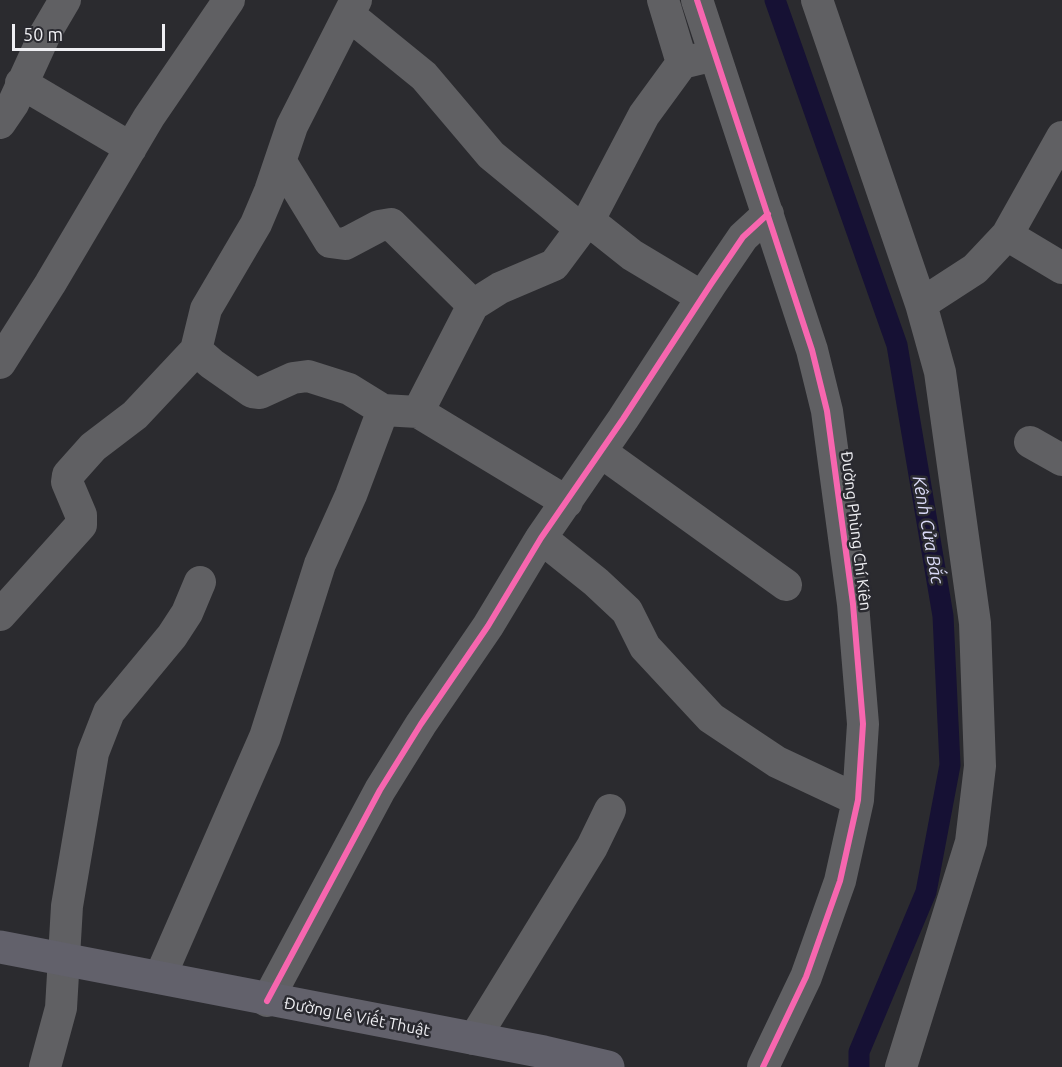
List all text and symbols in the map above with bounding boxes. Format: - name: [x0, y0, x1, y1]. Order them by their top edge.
- scale bar: [15, 12, 168, 50]
- text: 50 m: [23, 24, 63, 44]
- street label: Đường Phùng Chí Kiên: [837, 450, 875, 612]
- water label: Kênh Cửa Bắc: [908, 474, 948, 586]
- street label: Đường Lê Viết Thuật: [283, 993, 431, 1041]

